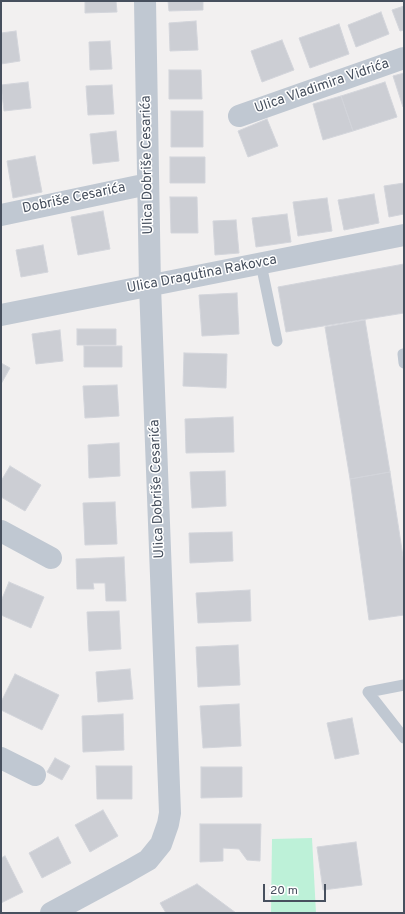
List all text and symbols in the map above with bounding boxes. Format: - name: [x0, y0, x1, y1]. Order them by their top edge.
- street label: Ulica Vladimira Vidrića: [253, 56, 391, 118]
- street label: Ulica Dobriše Cesarića: [138, 95, 158, 235]
- street label: Dobriše Cesarića: [21, 180, 127, 218]
- street label: Ulica Dragutina Rakovca: [126, 252, 278, 298]
- street label: Ulica Dobriše Cesarića: [147, 419, 169, 559]
- scale bar: [265, 876, 328, 902]
- text: 20 m: [270, 883, 298, 899]

